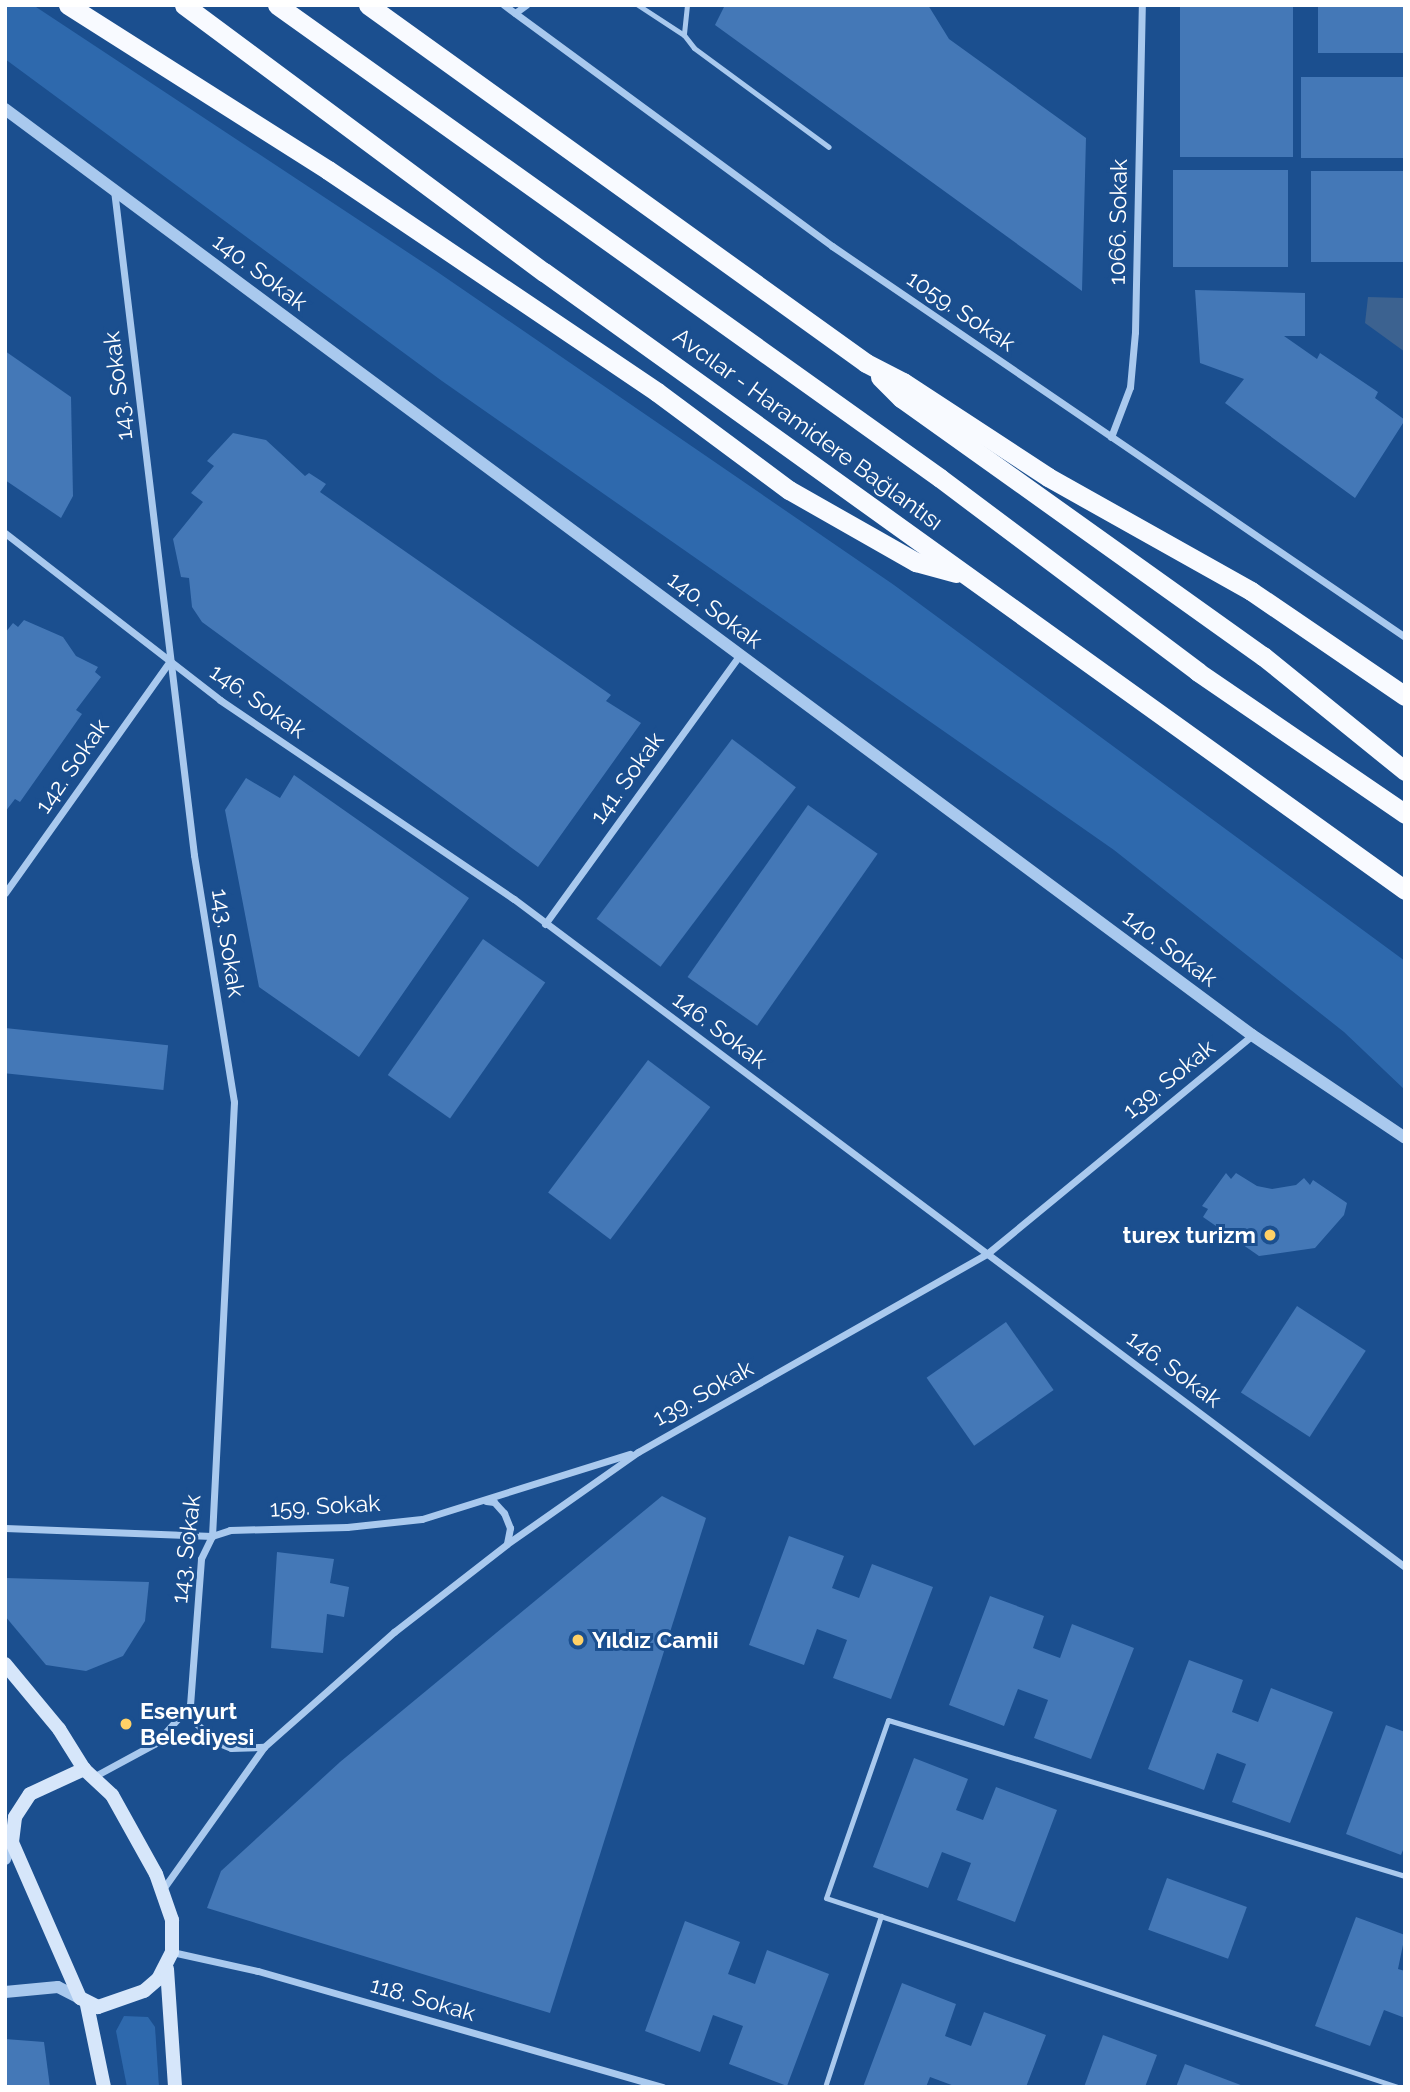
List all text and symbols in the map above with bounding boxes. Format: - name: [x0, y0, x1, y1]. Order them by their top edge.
- street label: 1066. Sokak: [1103, 159, 1133, 285]
- street label: 140. Sokak: [207, 228, 313, 316]
- street label: 1059. Sokak: [902, 265, 1020, 357]
- street label: Avcılar - Haramidere Bağlantısı: [668, 322, 948, 536]
- street label: 143. Sokak: [98, 330, 138, 442]
- street label: 140. Sokak: [662, 566, 768, 654]
- street label: 146. Sokak: [205, 658, 311, 744]
- street label: 142. Sokak: [29, 713, 115, 819]
- street label: 141. Sokak: [584, 727, 670, 829]
- street label: 143. Sokak: [206, 887, 250, 999]
- street label: 140. Sokak: [1117, 904, 1223, 992]
- street label: 146. Sokak: [667, 986, 773, 1074]
- street label: 139. Sokak: [1117, 1034, 1221, 1124]
- place label: turex turizm: [1123, 1221, 1256, 1249]
- marker: turex turizm: [1262, 1227, 1278, 1243]
- street label: 146. Sokak: [1121, 1325, 1227, 1413]
- street label: 139. Sokak: [648, 1354, 758, 1432]
- street label: 159. Sokak: [269, 1489, 381, 1523]
- street label: 143. Sokak: [166, 1493, 206, 1605]
- place label: Yıldız Camii: [592, 1626, 719, 1654]
- marker: Yıldız Camii: [570, 1632, 586, 1648]
- place label: Esenyurt Belediyesi: [140, 1697, 254, 1751]
- marker: Esenyurt Belediyesi: [118, 1716, 134, 1732]
- street label: 118. Sokak: [367, 1971, 479, 2027]

